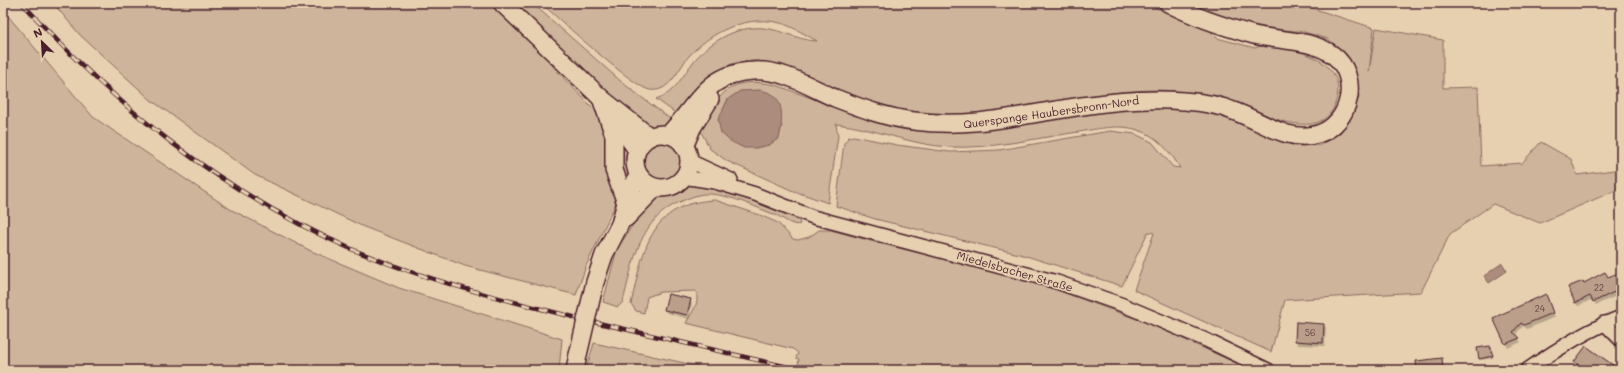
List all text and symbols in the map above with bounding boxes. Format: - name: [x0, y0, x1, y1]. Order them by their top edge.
- north arrow: [22, 22, 62, 62]
- text: N: [31, 24, 45, 41]
- street label: Querspange Haubersbronn-Nord: [962, 92, 1140, 132]
- street label: Miedelsbacher Straße: [955, 247, 1075, 295]
- house number: 22: [1594, 282, 1604, 293]
- house number: 24: [1535, 303, 1546, 314]
- house number: 56: [1305, 327, 1315, 338]

